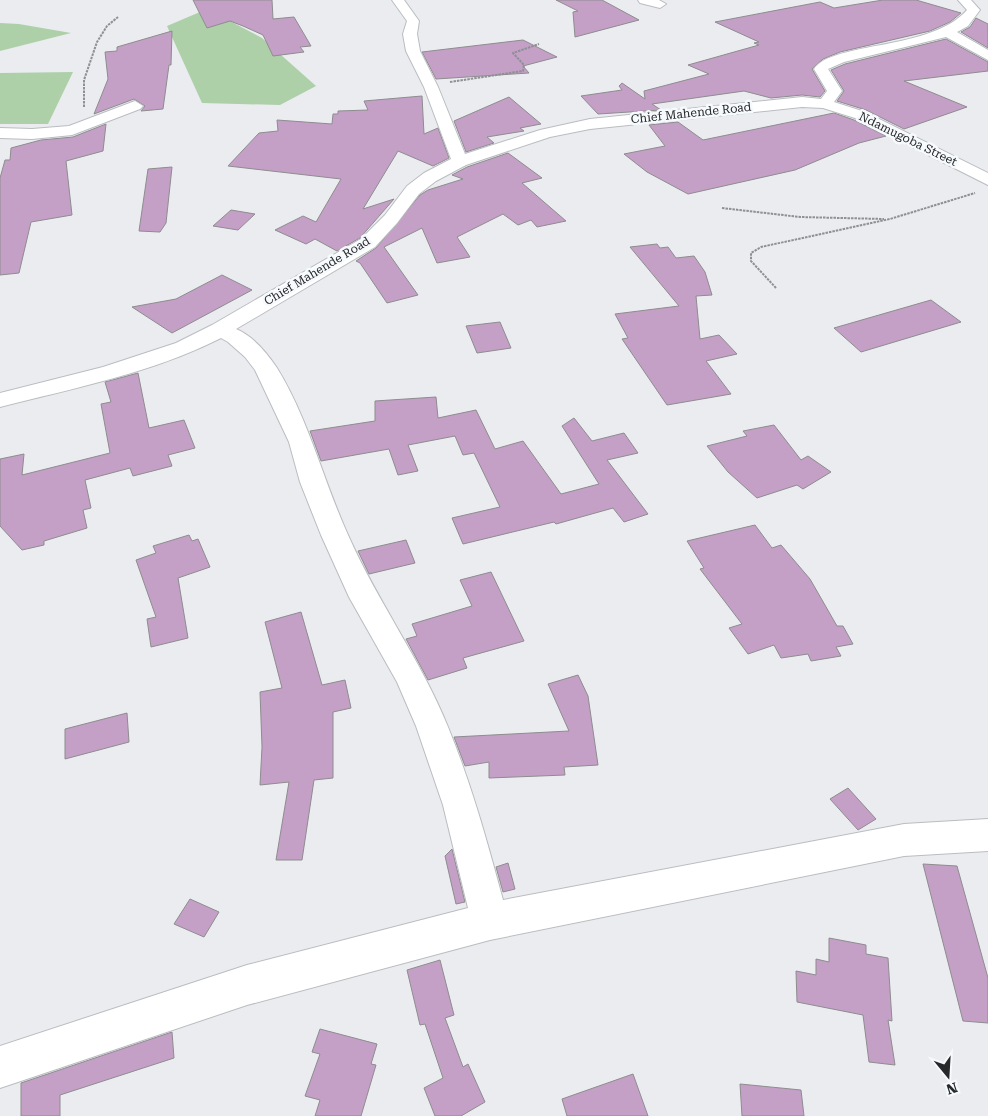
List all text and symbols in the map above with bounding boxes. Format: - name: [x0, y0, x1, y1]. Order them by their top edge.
- street label: Chief Mahende Road: [630, 100, 752, 126]
- street label: Ndamugoba Street: [857, 109, 960, 169]
- street label: Chief Mahende Road: [261, 234, 373, 308]
- north arrow: [923, 1051, 973, 1101]
- text: N: [944, 1079, 960, 1098]

